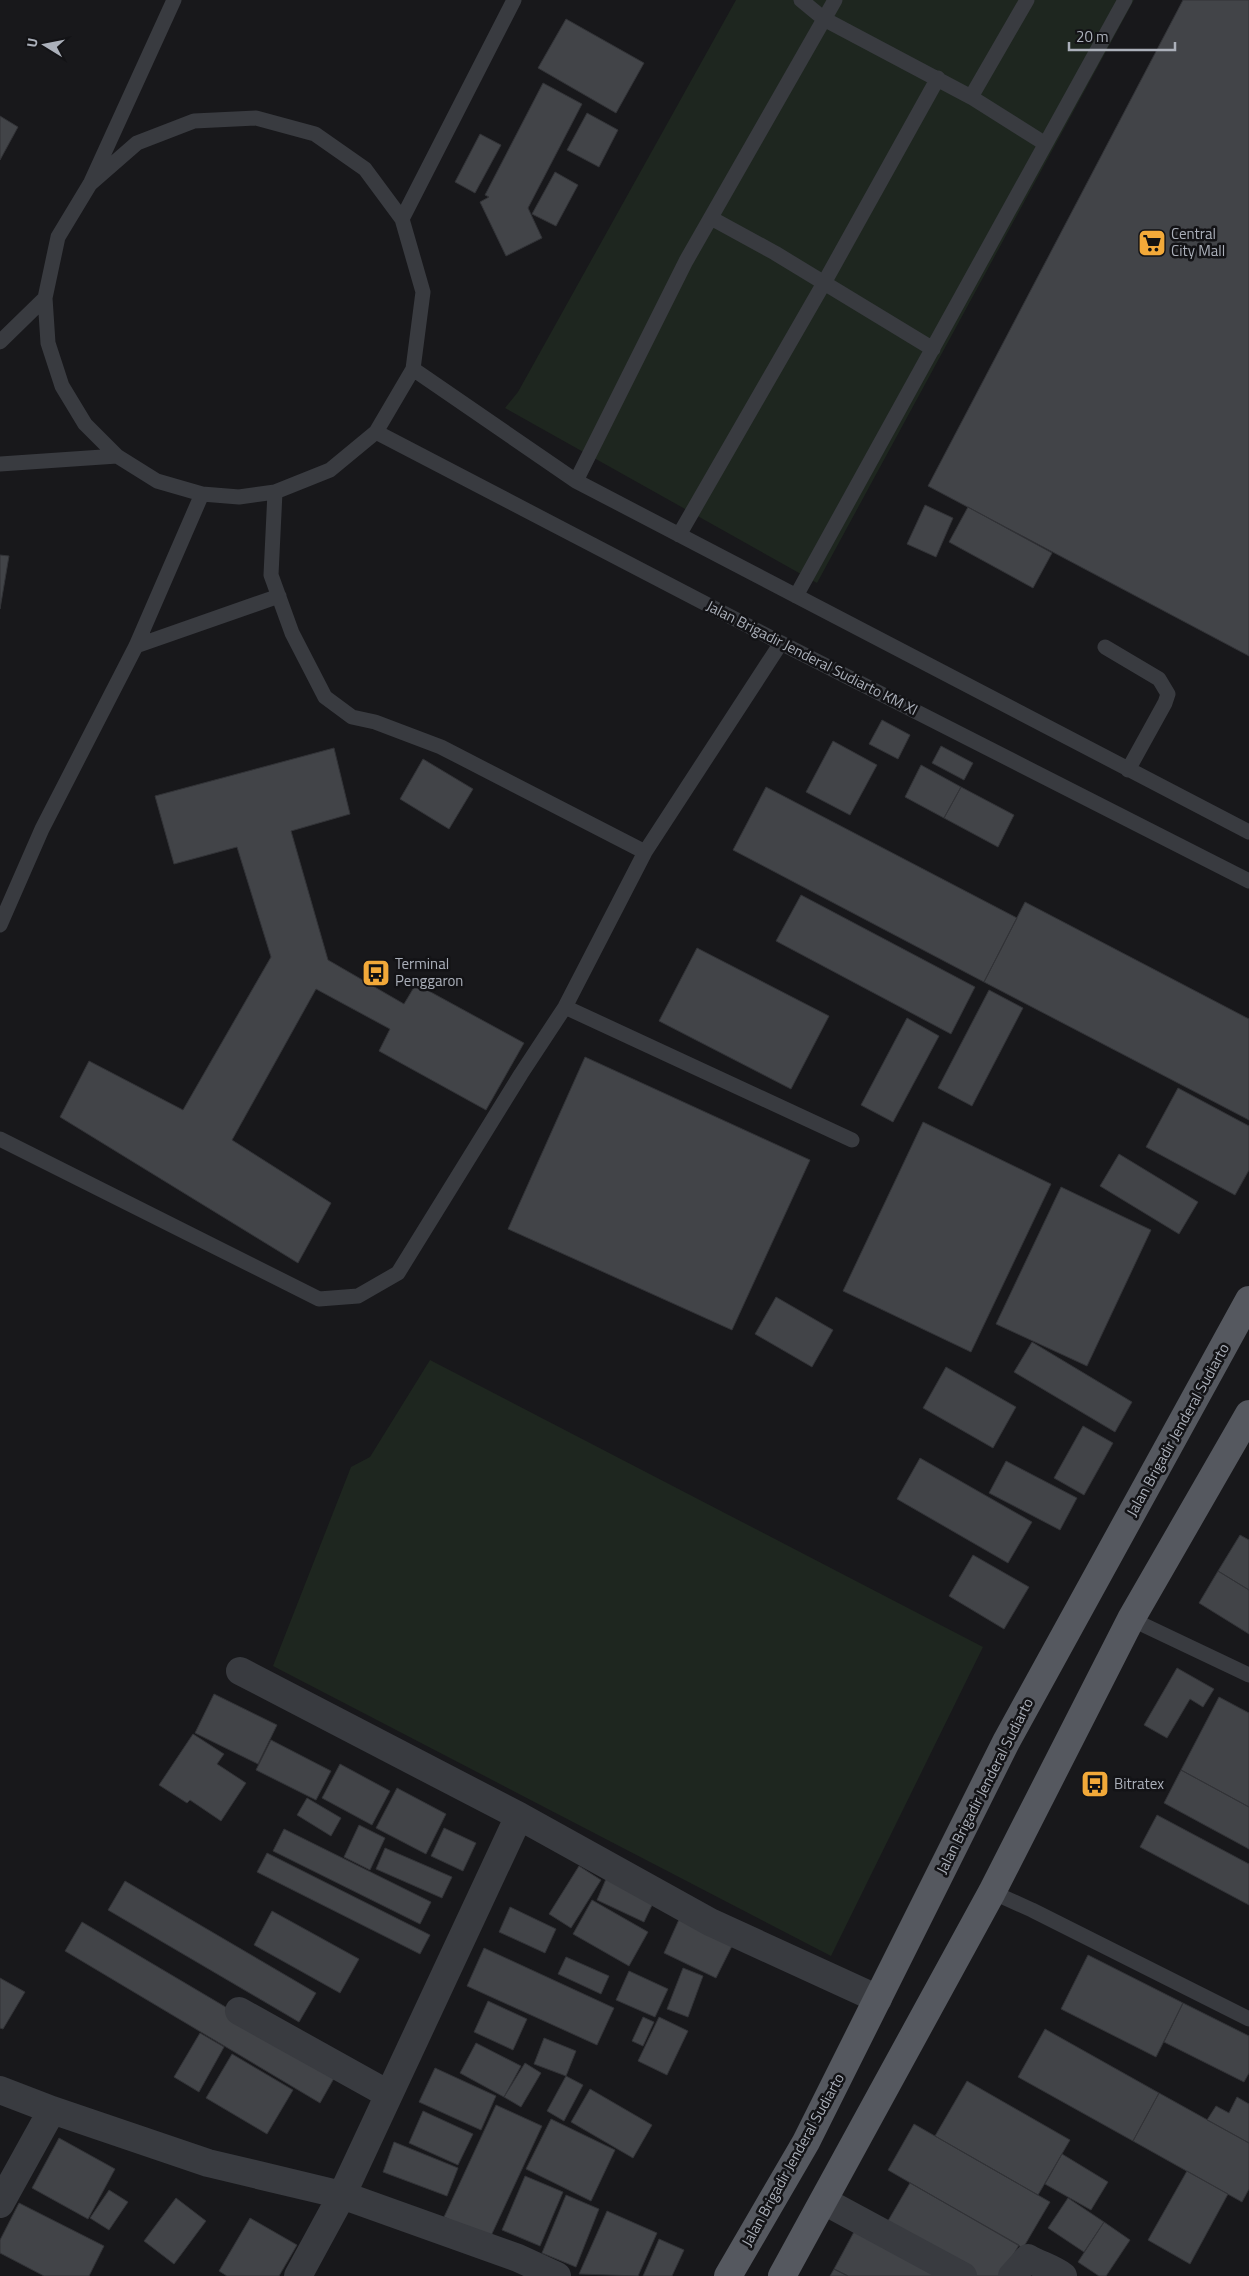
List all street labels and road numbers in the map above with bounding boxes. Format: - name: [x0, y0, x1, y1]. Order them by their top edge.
- street label: Jalan Brigadir Jenderal Sudiarto KM XI: [702, 594, 922, 721]
- street label: Jalan Brigadir Jenderal Sudiarto: [1120, 1339, 1235, 1521]
- street label: Jalan Brigadir Jenderal Sudiarto: [930, 1694, 1039, 1878]
- street label: Jalan Brigadir Jenderal Sudiarto: [735, 2069, 850, 2251]

